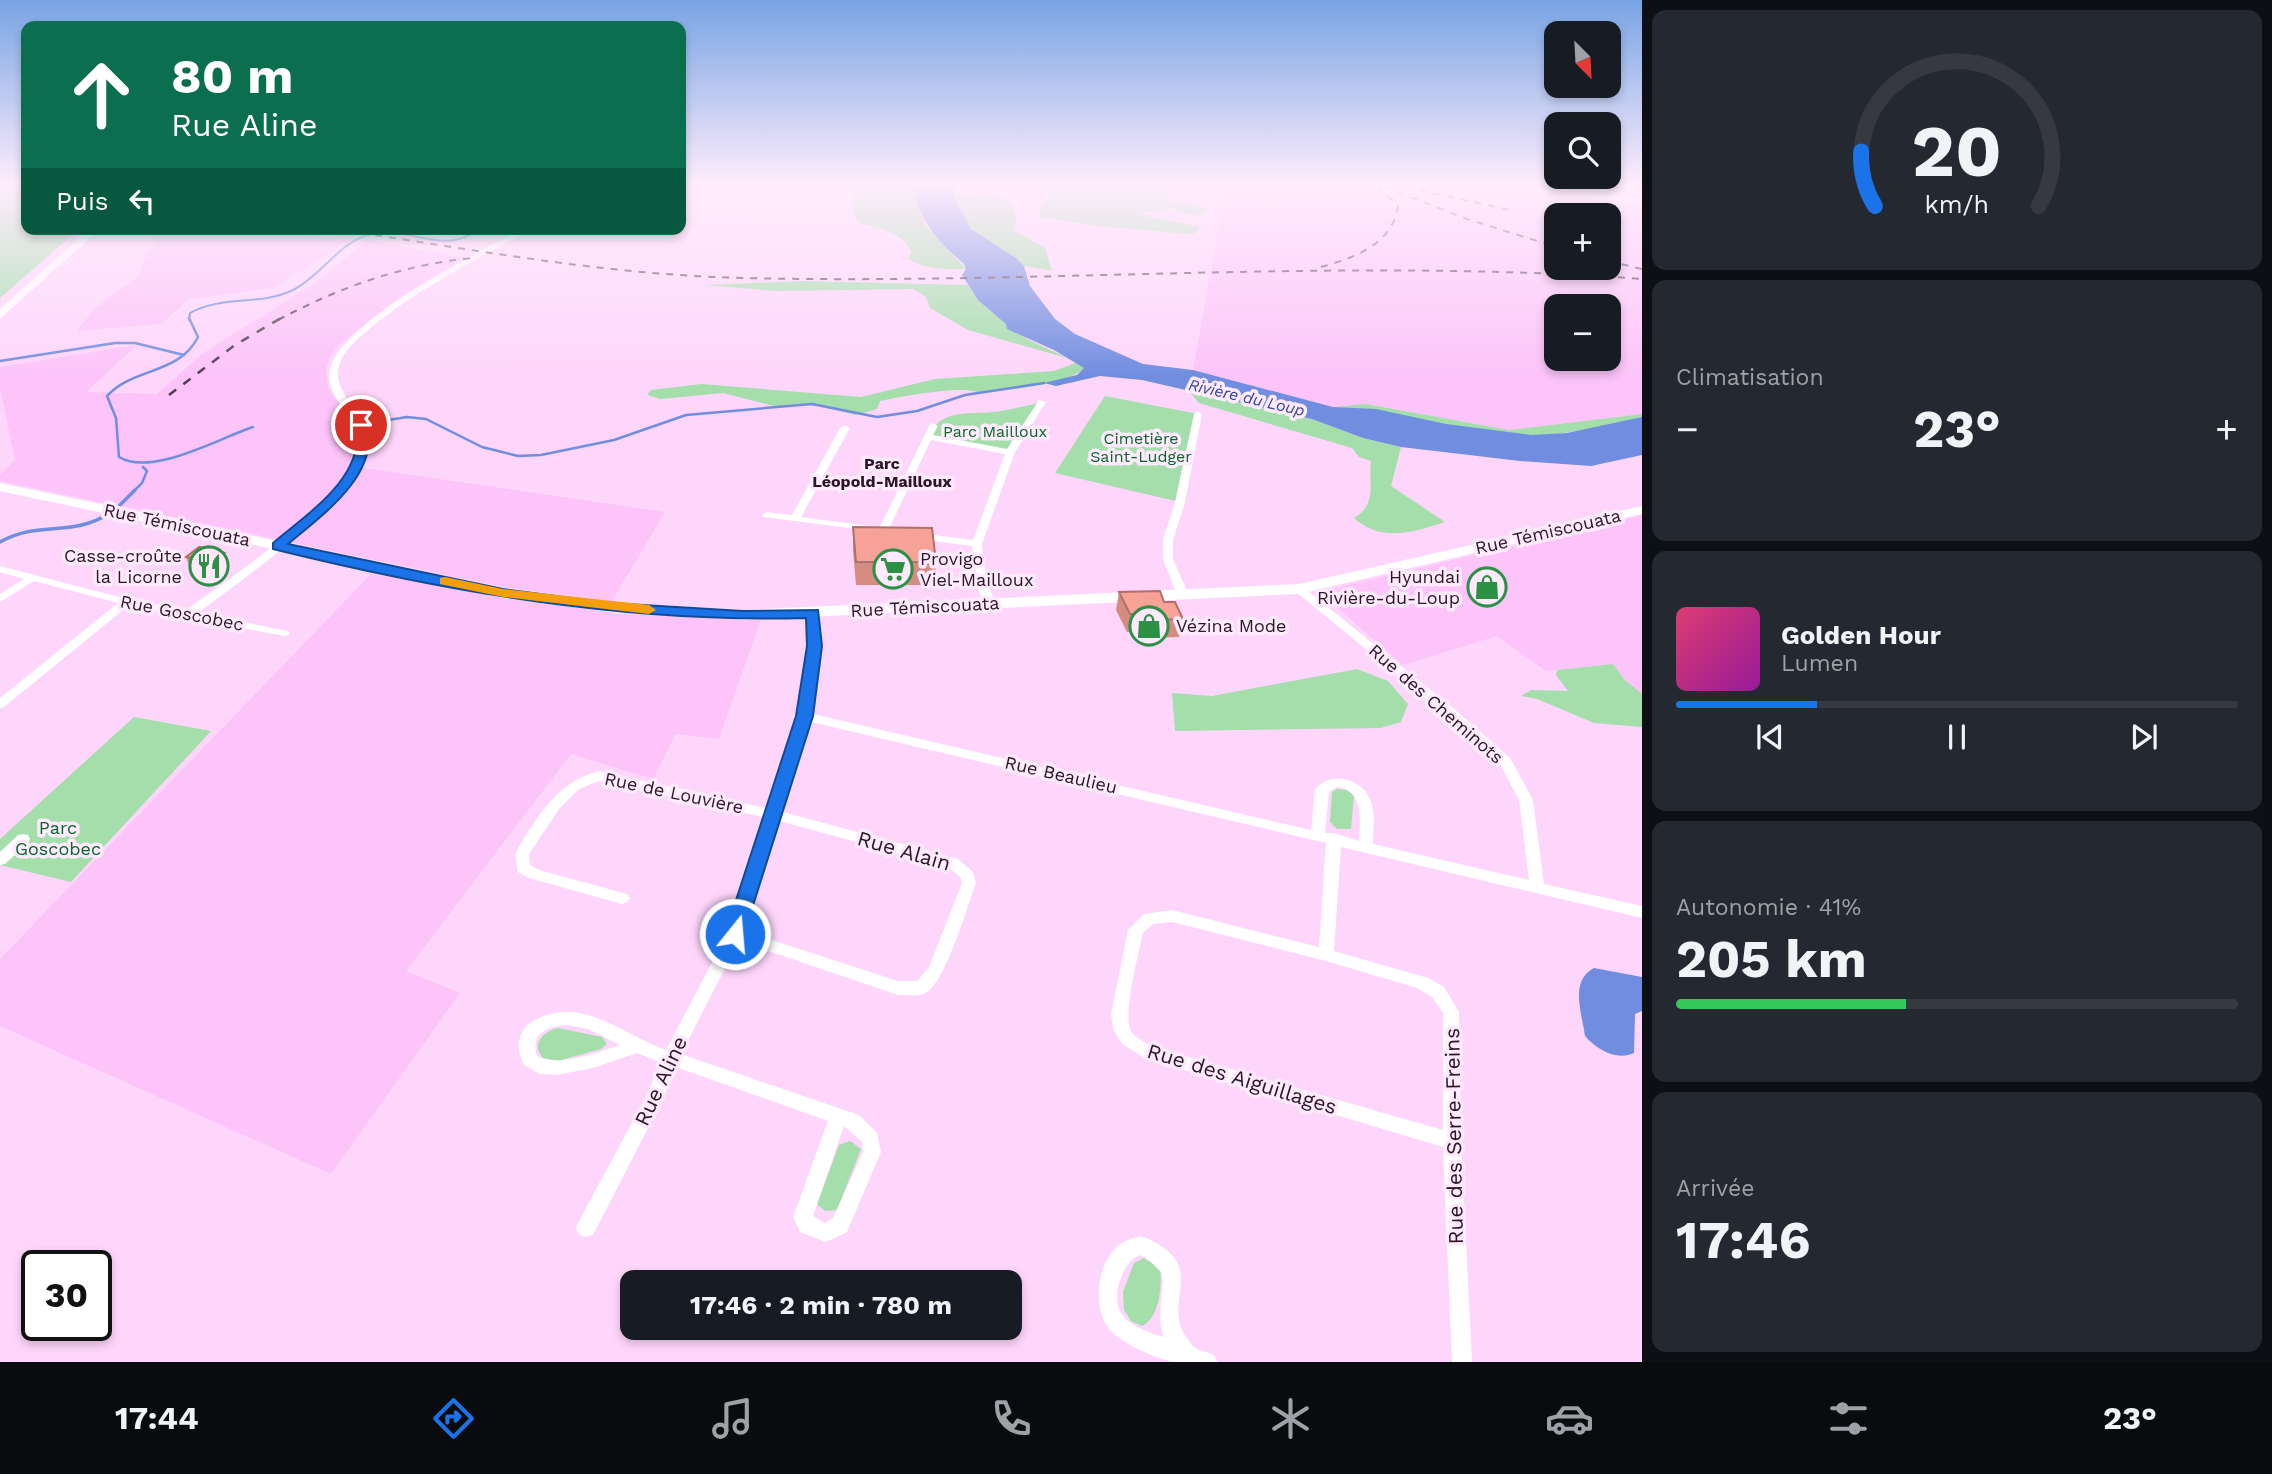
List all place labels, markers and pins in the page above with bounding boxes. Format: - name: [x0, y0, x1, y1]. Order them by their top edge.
- pin: [331, 395, 391, 455]
- place label: Casse-croûte la Licorne: [64, 545, 182, 587]
- restaurant icon: Casse-croûte la Licorne: [188, 545, 230, 587]
- supermarket icon: Provigo Viel-Mailloux: [872, 548, 914, 590]
- place label: Provigo Viel-Mailloux: [920, 548, 1034, 590]
- place label: Hyundai Rivière-du-Loup: [1317, 566, 1460, 608]
- shop icon: Hyundai Rivière-du-Loup: [1466, 566, 1508, 608]
- shop icon: Vézina Mode: [1128, 605, 1170, 647]
- place label: Vézina Mode: [1176, 615, 1286, 636]

